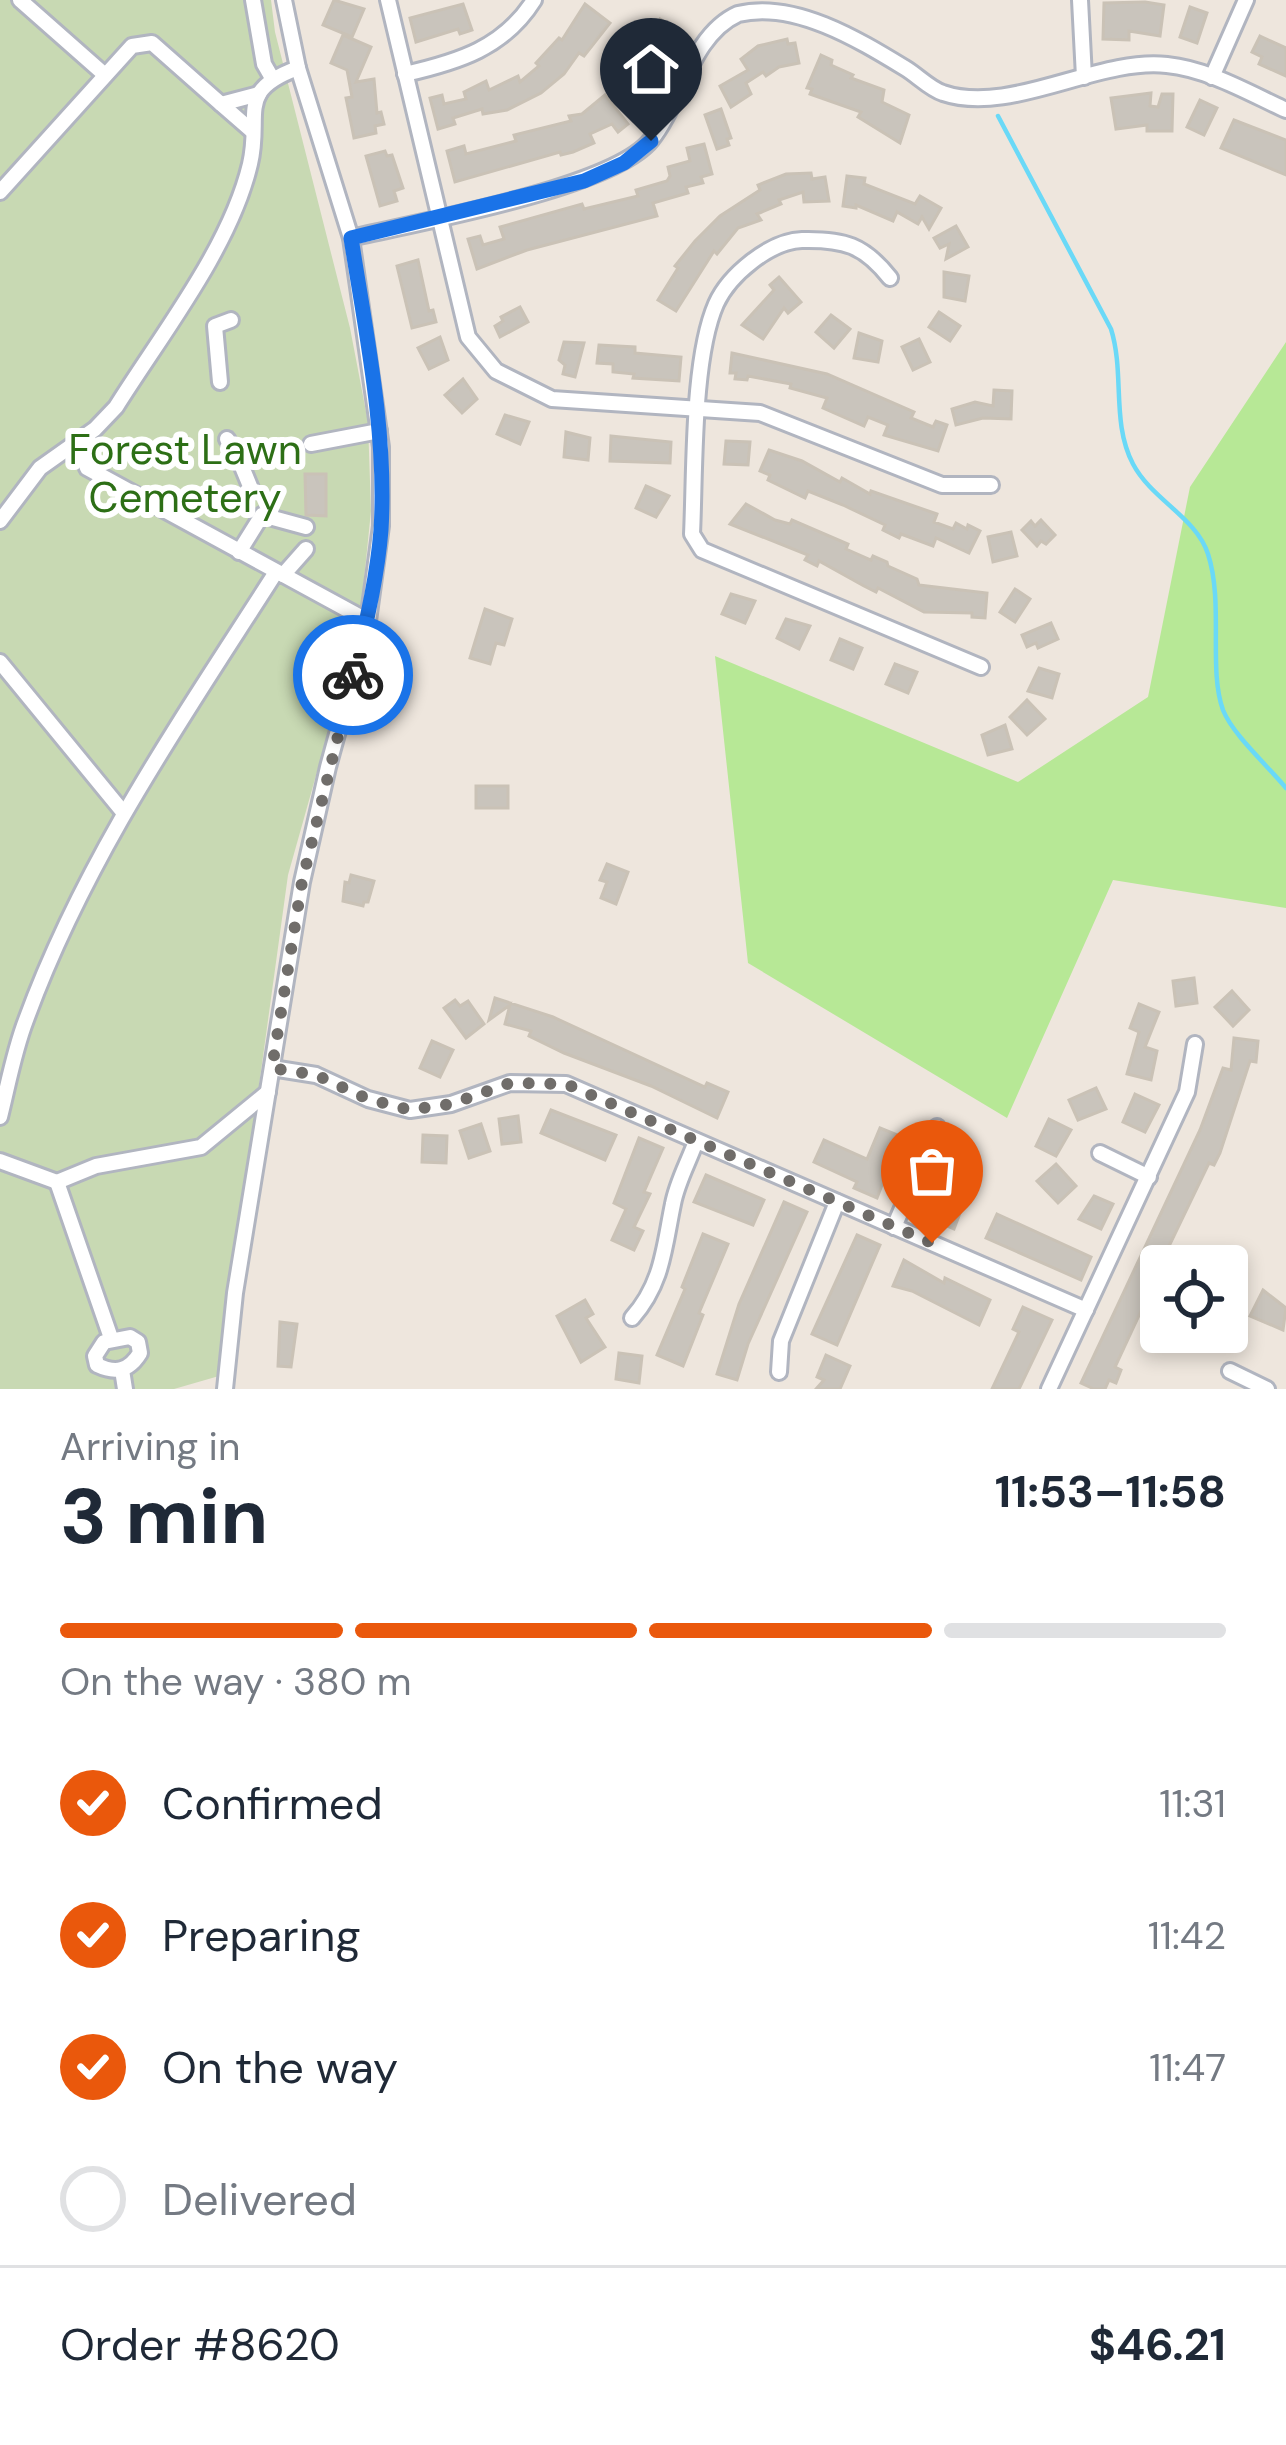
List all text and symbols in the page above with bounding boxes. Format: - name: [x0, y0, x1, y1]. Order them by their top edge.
- pin: [600, 18, 702, 141]
- icon: home: [618, 36, 684, 102]
- park label: Forest Lawn Cemetery: [68, 422, 302, 525]
- courier: [293, 615, 413, 735]
- icon: bike: [320, 642, 386, 708]
- pin: [881, 1120, 983, 1243]
- icon: bag: [899, 1138, 965, 1204]
- map controls: [1140, 1245, 1248, 1353]
- button: locate: [1140, 1245, 1248, 1353]
- text: Arriving in: [60, 1421, 240, 1472]
- text: 11:53–11:58: [995, 1462, 1226, 1521]
- text: 3 min: [60, 1466, 268, 1567]
- text: On the way · 380 m: [60, 1656, 412, 1707]
- icon: check: [60, 1770, 126, 1836]
- text: Confirmed: [162, 1774, 383, 1833]
- text: 11:31: [1159, 1778, 1226, 1829]
- icon: check: [60, 1902, 126, 1968]
- text: Preparing: [162, 1906, 361, 1965]
- text: 11:42: [1148, 1910, 1226, 1961]
- icon: check: [60, 2034, 126, 2100]
- text: On the way: [162, 2038, 398, 2097]
- text: 11:47: [1149, 2042, 1226, 2093]
- text: Delivered: [162, 2170, 357, 2229]
- text: Order #8620: [60, 2315, 340, 2374]
- text: $46.21: [1089, 2315, 1226, 2374]

